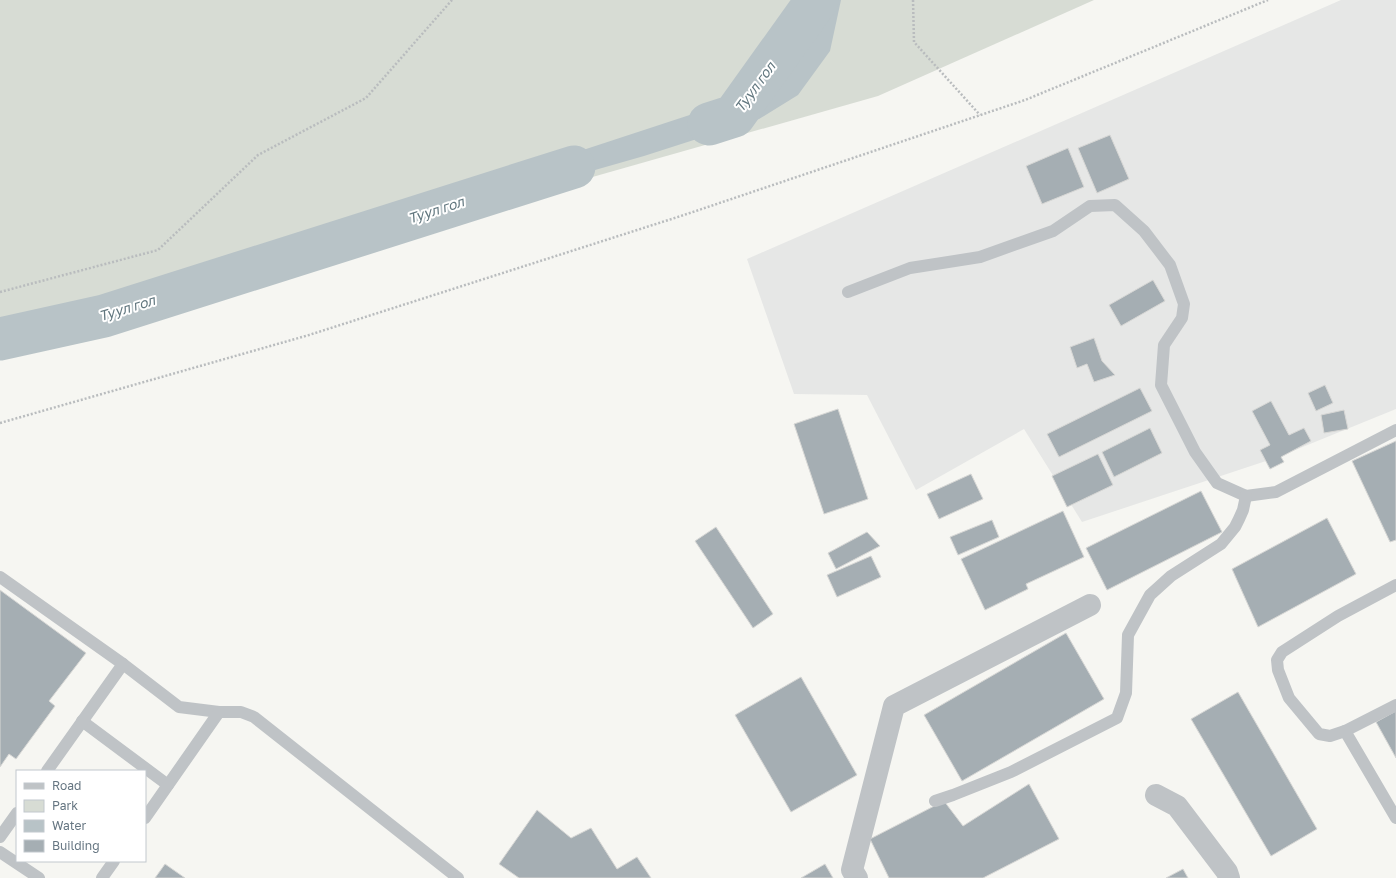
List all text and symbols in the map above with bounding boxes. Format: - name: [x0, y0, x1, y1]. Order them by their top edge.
- water label: Туул гол: [731, 58, 779, 115]
- water label: Туул гол: [406, 192, 467, 227]
- water label: Туул гол: [97, 291, 158, 324]
- legend: [16, 770, 146, 862]
- text: Road: [52, 778, 81, 793]
- text: Park: [52, 798, 78, 813]
- text: Water: [52, 818, 86, 833]
- text: Building: [52, 838, 100, 853]

